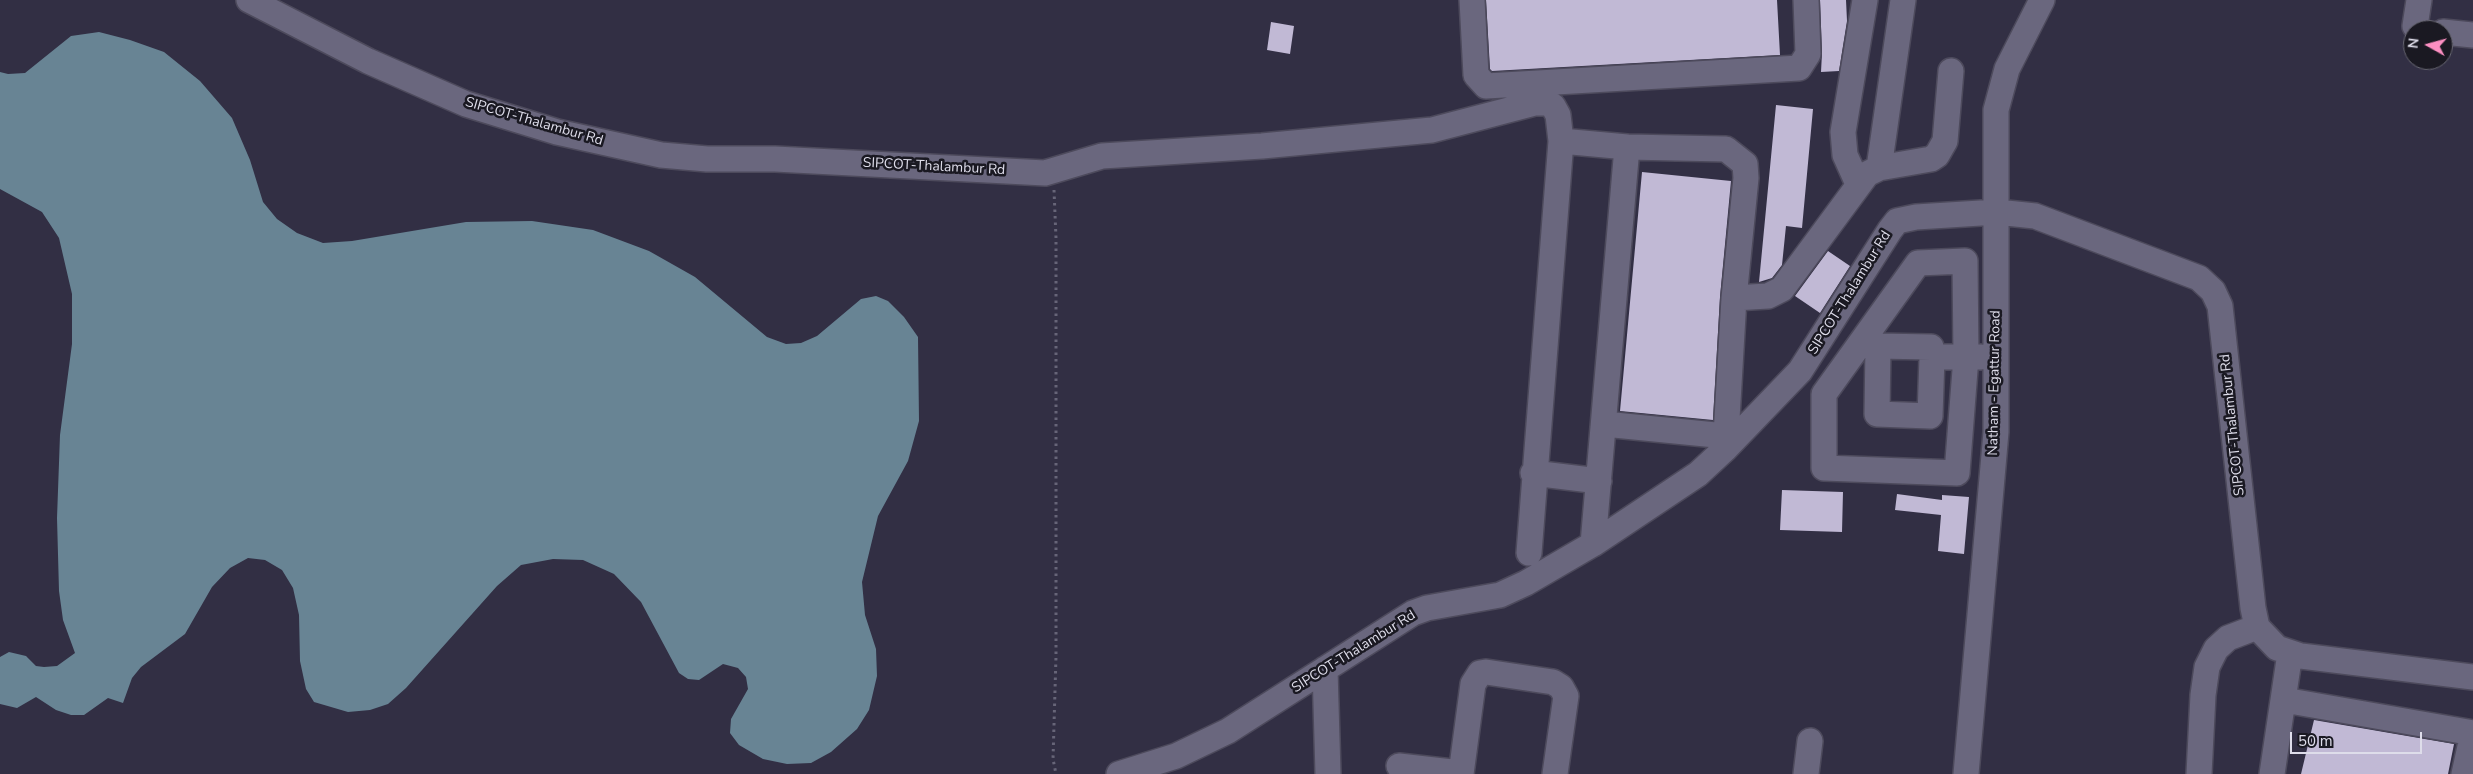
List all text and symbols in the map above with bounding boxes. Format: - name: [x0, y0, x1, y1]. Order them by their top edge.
- north arrow: [2403, 20, 2453, 70]
- text: N: [2404, 37, 2424, 50]
- street label: SIPCOT-Thalambur Rd: [463, 94, 605, 150]
- street label: SIPCOT-Thalambur Rd: [862, 155, 1006, 179]
- street label: SIPCOT-Thalambur Rd: [1805, 228, 1895, 358]
- street label: Natham - Egattur Road: [1985, 310, 2005, 456]
- street label: SIPCOT-Thalambur Rd: [2217, 353, 2249, 497]
- street label: SIPCOT-Thalambur Rd: [1289, 607, 1419, 697]
- scale bar: [2293, 722, 2426, 754]
- text: 50 m: [2298, 731, 2333, 751]

